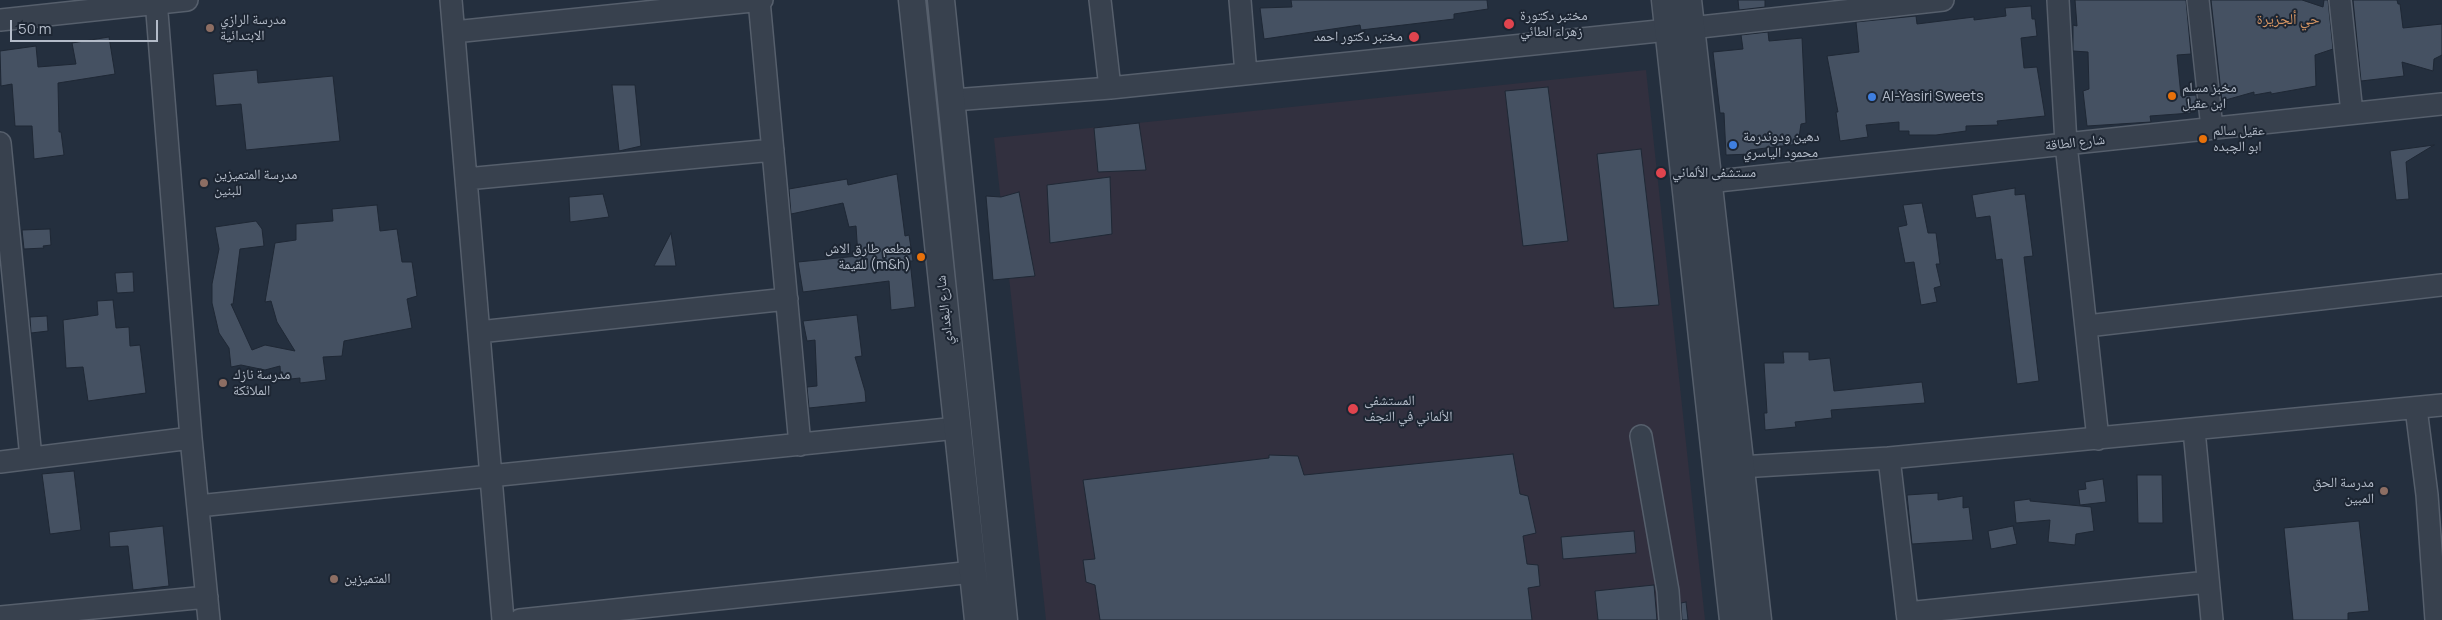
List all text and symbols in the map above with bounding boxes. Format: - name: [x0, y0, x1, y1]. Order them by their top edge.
- place label: مختبر دكتورة زهراء الطائي: [1520, 8, 1588, 40]
- scale bar: [12, 10, 160, 42]
- district label: حي ألجزيرة: [2257, 11, 2319, 29]
- place label: مدرسة الرازي الابتدائية: [220, 12, 286, 44]
- marker: مختبر دكتورة زهراء الطائي: [1502, 17, 1516, 31]
- text: 50 m: [18, 18, 52, 39]
- marker: مدرسة الرازي الابتدائية: [204, 22, 216, 34]
- place label: مختبر دكتور احمد: [1314, 29, 1403, 45]
- marker: مختبر دكتور احمد: [1407, 30, 1421, 44]
- place label: مخبز مسلم ابن عقيل: [2182, 80, 2237, 112]
- place label: Al-Yasiri Sweets: [1882, 89, 1983, 105]
- marker: مخبز مسلم ابن عقيل: [2166, 90, 2178, 102]
- marker: Al-Yasiri Sweets: [1866, 91, 1878, 103]
- place label: عقيل سالم ابو الچبده: [2213, 123, 2265, 156]
- place label: دهين ودوندرمة محمود الياسري: [1743, 129, 1819, 162]
- street label: شارع الطاقة: [2044, 131, 2106, 155]
- marker: عقيل سالم ابو الچبده: [2197, 133, 2209, 145]
- marker: دهين ودوندرمة محمود الياسري: [1727, 139, 1739, 151]
- place label: مستشفى الألماني: [1672, 165, 1756, 181]
- marker: مستشفى الألماني: [1654, 166, 1668, 180]
- place label: مدرسة المتميزين للبنين: [214, 167, 297, 200]
- marker: مدرسة المتميزين للبنين: [198, 177, 210, 189]
- place label: مطعم طارق الاش للقيمة (m&h): [825, 241, 911, 274]
- marker: مطعم طارق الاش للقيمة (m&h): [915, 251, 927, 263]
- street label: شارع البغدادي: [933, 274, 957, 346]
- place label: مدرسة نازك الملائكة: [233, 367, 290, 400]
- marker: مدرسة نازك الملائكة: [217, 377, 229, 389]
- place label: المستشفى الألماني في النجف: [1364, 393, 1453, 426]
- marker: المستشفى الألماني في النجف: [1346, 402, 1360, 416]
- place label: مدرسة الحق المبين: [2313, 475, 2374, 508]
- marker: مدرسة الحق المبين: [2378, 485, 2390, 497]
- place label: المتميزين: [344, 571, 391, 587]
- marker: المتميزين: [328, 573, 340, 585]

